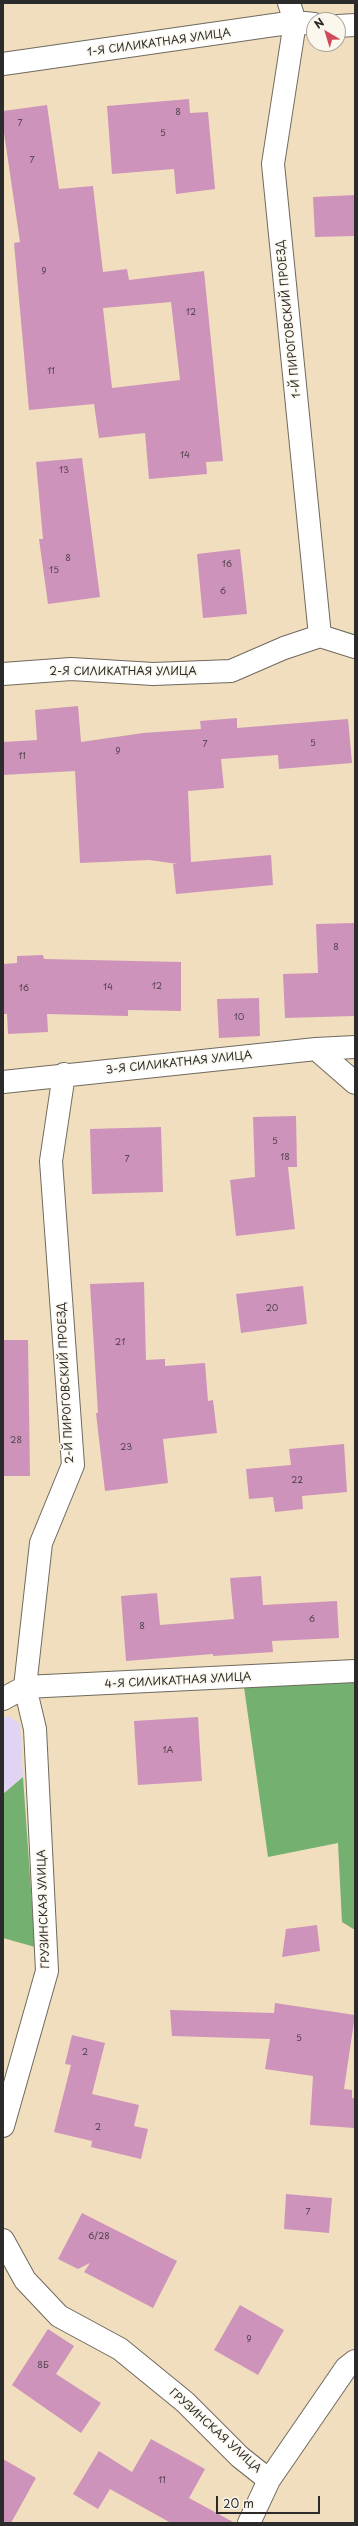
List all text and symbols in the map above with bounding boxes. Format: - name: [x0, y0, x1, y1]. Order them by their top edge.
- north arrow: [306, 12, 346, 52]
- text: N: [310, 14, 328, 32]
- street label: 1-Я СИЛИКАТНАЯ УЛИЦА: [87, 26, 231, 60]
- house number: 8: [175, 108, 181, 118]
- house number: 7: [17, 119, 23, 129]
- house number: 5: [160, 129, 166, 139]
- house number: 7: [29, 156, 35, 166]
- street label: 1-Й ПИРОГОВСКИЙ ПРОЕЗД: [274, 239, 304, 399]
- house number: 9: [41, 267, 47, 277]
- house number: 12: [186, 308, 196, 318]
- house number: 11: [47, 367, 55, 377]
- house number: 14: [180, 451, 190, 461]
- house number: 13: [59, 466, 69, 476]
- house number: 8: [65, 554, 71, 564]
- house number: 16: [222, 560, 232, 570]
- house number: 15: [49, 566, 59, 576]
- house number: 6: [220, 587, 226, 597]
- street label: 2-Я СИЛИКАТНАЯ УЛИЦА: [49, 665, 197, 679]
- house number: 5: [310, 739, 316, 749]
- house number: 7: [202, 740, 208, 750]
- house number: 9: [115, 747, 121, 757]
- house number: 11: [18, 752, 26, 762]
- house number: 8: [333, 943, 339, 953]
- house number: 12: [152, 982, 162, 992]
- house number: 14: [103, 983, 113, 993]
- house number: 16: [19, 984, 29, 994]
- house number: 10: [234, 1013, 244, 1023]
- street label: 3-Я СИЛИКАТНАЯ УЛИЦА: [105, 1049, 253, 1077]
- house number: 5: [272, 1137, 278, 1147]
- house number: 18: [280, 1153, 290, 1163]
- house number: 7: [124, 1155, 130, 1165]
- street label: 2-Й ПИРОГОВСКИЙ ПРОЕЗД: [55, 1302, 77, 1464]
- house number: 20: [266, 1304, 278, 1314]
- house number: 21: [115, 1338, 125, 1348]
- house number: 28: [10, 1436, 22, 1446]
- house number: 23: [120, 1443, 132, 1453]
- house number: 22: [291, 1476, 303, 1486]
- house number: 6: [309, 1615, 315, 1625]
- house number: 8: [139, 1622, 145, 1632]
- street label: 4-Я СИЛИКАТНАЯ УЛИЦА: [104, 1671, 252, 1691]
- house number: 1А: [163, 1746, 173, 1756]
- street label: ГРУЗИНСКАЯ УЛИЦА: [35, 1849, 53, 1969]
- house number: 5: [296, 2034, 302, 2044]
- house number: 2: [82, 2048, 88, 2058]
- house number: 2: [95, 2123, 101, 2133]
- house number: 7: [305, 2208, 311, 2218]
- house number: 6/28: [88, 2232, 110, 2242]
- house number: 9: [246, 2335, 252, 2345]
- house number: 8Б: [37, 2361, 49, 2371]
- street label: ГРУЗИНСКАЯ УЛИЦА: [166, 2386, 264, 2476]
- house number: 11: [158, 2476, 166, 2486]
- scale bar: [218, 2488, 322, 2514]
- text: 20 m: [223, 2494, 254, 2512]

